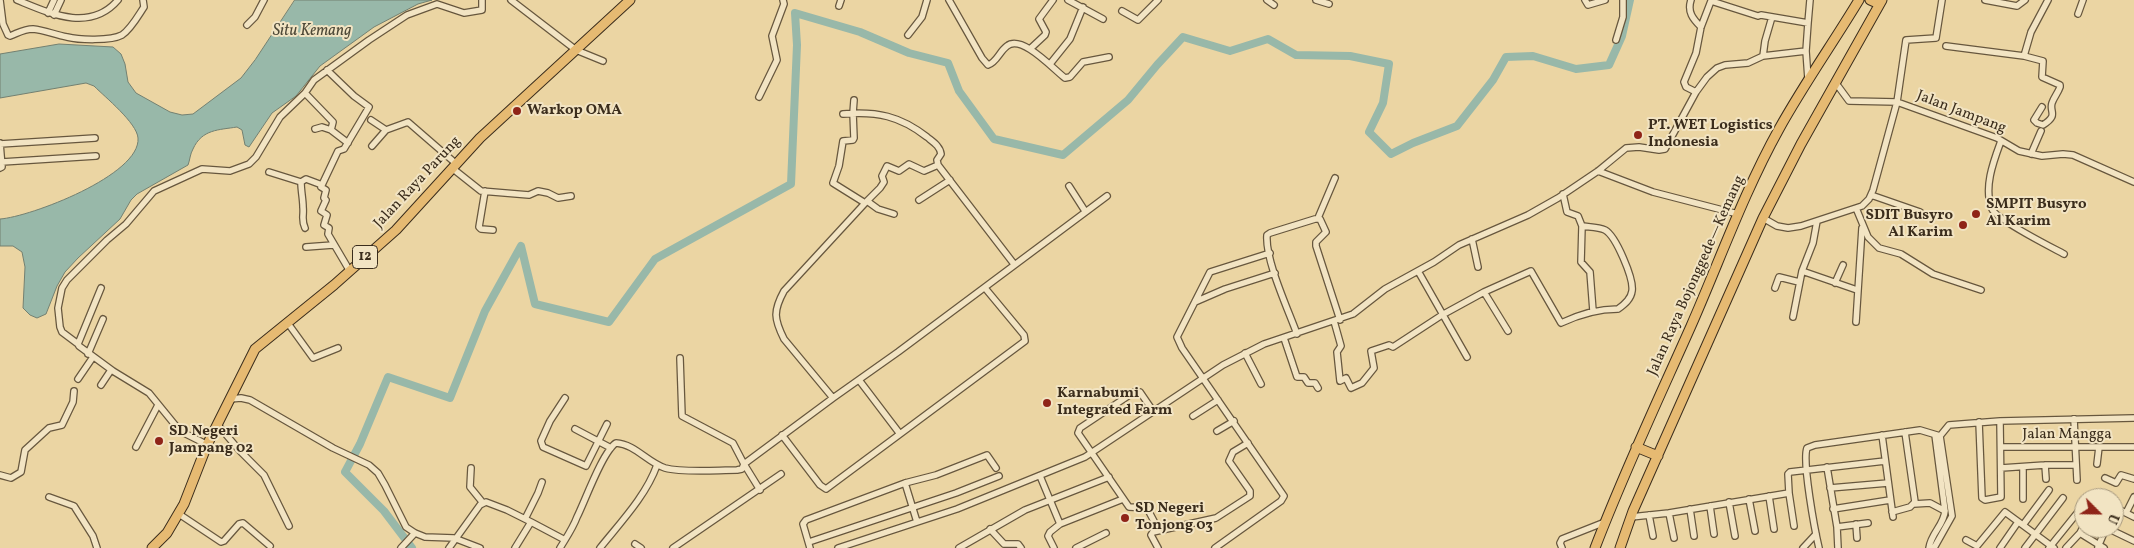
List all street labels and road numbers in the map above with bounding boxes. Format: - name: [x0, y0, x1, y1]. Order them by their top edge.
- street label: Jalan Jampang: [1914, 88, 2008, 138]
- street label: Jalan Raya Parung: [371, 133, 465, 233]
- street label: Jalan Raya Bojonggede—Kemang: [1645, 173, 1749, 379]
- road number: 12: [352, 246, 378, 268]
- street label: Jalan Mangga: [2022, 426, 2112, 444]

